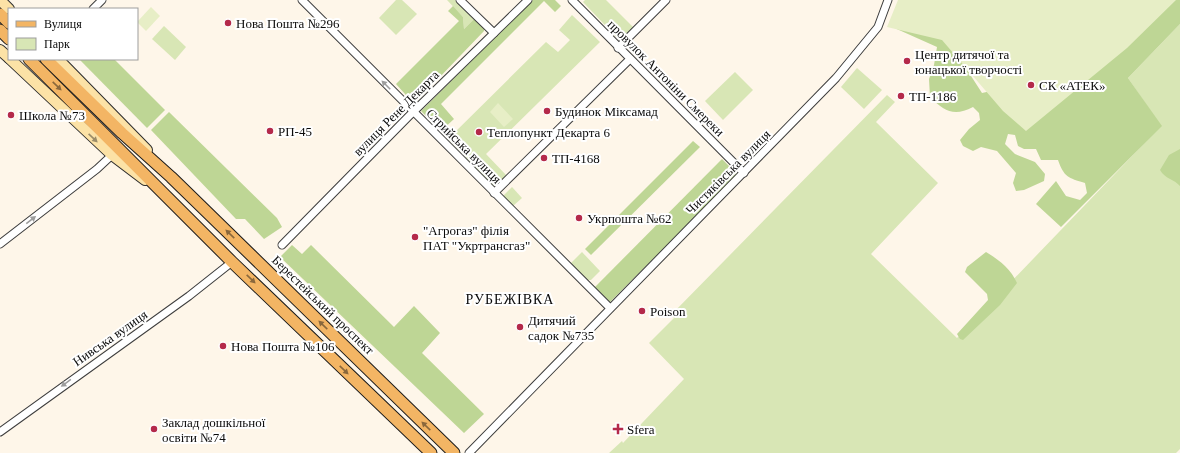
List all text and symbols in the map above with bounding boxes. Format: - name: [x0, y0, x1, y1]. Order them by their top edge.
- legend: [8, 8, 138, 60]
- place label: Нова Пошта №296: [236, 16, 340, 31]
- text: Вулиця: [44, 17, 82, 31]
- street label: провулок Антоніни Смереки: [605, 17, 727, 139]
- marker: Нова Пошта №296: [223, 18, 233, 28]
- text: Парк: [44, 37, 70, 51]
- place label: Центр дитячої та юнацької творчості: [915, 47, 1023, 77]
- marker: Центр дитячої та юнацької творчості: [902, 56, 912, 66]
- street label: вулиця Рене Декарта: [350, 67, 442, 159]
- place label: СК «АТЕК»: [1039, 78, 1105, 93]
- one-way arrow: [381, 80, 390, 90]
- marker: СК «АТЕК»: [1026, 80, 1036, 90]
- one-way arrow: [52, 81, 62, 91]
- place label: ТП-1186: [909, 89, 957, 104]
- marker: ТП-1186: [896, 91, 906, 101]
- place label: Будинок Міксамад: [555, 104, 658, 119]
- street label: Стрийська вулиця: [423, 105, 505, 187]
- marker: Будинок Міксамад: [542, 106, 552, 116]
- place label: Школа №73: [19, 108, 85, 123]
- marker: Школа №73: [6, 110, 16, 120]
- place label: РП-45: [278, 124, 312, 139]
- place label: Теплопункт Декарта 6: [487, 125, 611, 140]
- marker: РП-45: [265, 126, 275, 136]
- marker: Теплопункт Декарта 6: [474, 127, 484, 137]
- street label: Чистяківська вулиця: [683, 127, 773, 217]
- one-way arrow: [88, 133, 98, 143]
- place label: ТП-4168: [552, 151, 600, 166]
- marker: ТП-4168: [539, 153, 549, 163]
- place label: Укрпошта №62: [587, 211, 672, 226]
- marker: Укрпошта №62: [574, 213, 584, 223]
- one-way arrow: [25, 216, 36, 224]
- place label: "Агрогаз" філія ПАТ "Укртрансгаз": [423, 223, 530, 253]
- one-way arrow: [225, 230, 235, 239]
- marker: "Агрогаз" філія ПАТ "Укртрансгаз": [410, 232, 420, 242]
- street label: Берестейський проспект: [269, 252, 377, 358]
- one-way arrow: [246, 275, 256, 284]
- district label: РУБЕЖІВКА: [466, 292, 554, 307]
- place label: Poison: [650, 304, 686, 319]
- marker: Poison: [637, 306, 647, 316]
- street label: Нивська вулиця: [70, 307, 150, 369]
- place label: Дитячий садок №735: [528, 313, 594, 343]
- one-way arrow: [318, 320, 328, 330]
- marker: Дитячий садок №735: [515, 322, 525, 332]
- place label: Нова Пошта №106: [231, 339, 335, 354]
- marker: Нова Пошта №106: [218, 341, 228, 351]
- one-way arrow: [339, 365, 349, 374]
- one-way arrow: [60, 379, 71, 388]
- place label: Заклад дошкільної освіти №74: [162, 415, 266, 445]
- one-way arrow: [421, 421, 431, 431]
- place label: Sfera: [627, 422, 655, 437]
- marker: Sfera: [612, 423, 624, 435]
- marker: Заклад дошкільної освіти №74: [149, 424, 159, 434]

